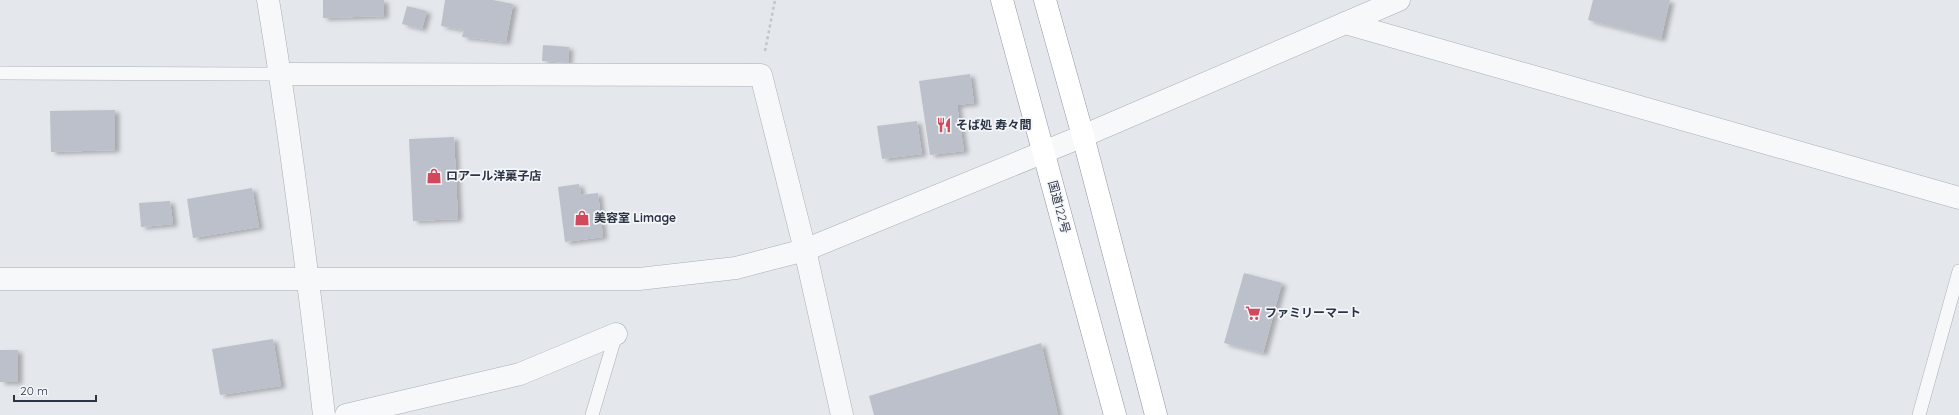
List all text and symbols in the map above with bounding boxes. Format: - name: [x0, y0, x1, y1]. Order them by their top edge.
- restaurant icon: そば処 寿々間: [935, 116, 953, 134]
- place label: そば処 寿々間: [956, 117, 1031, 132]
- shop icon: ロアール洋菓子店: [425, 167, 443, 185]
- place label: ロアール洋菓子店: [446, 168, 541, 183]
- street label: 国道122号: [1045, 179, 1074, 235]
- shop icon: 美容室 Limage: [573, 209, 591, 227]
- place label: 美容室 Limage: [594, 210, 676, 225]
- supermarket icon: ファミリーマート: [1244, 304, 1262, 322]
- place label: ファミリーマート: [1265, 305, 1361, 320]
- scale bar: [14, 377, 96, 403]
- text: 20 m: [20, 383, 48, 398]

